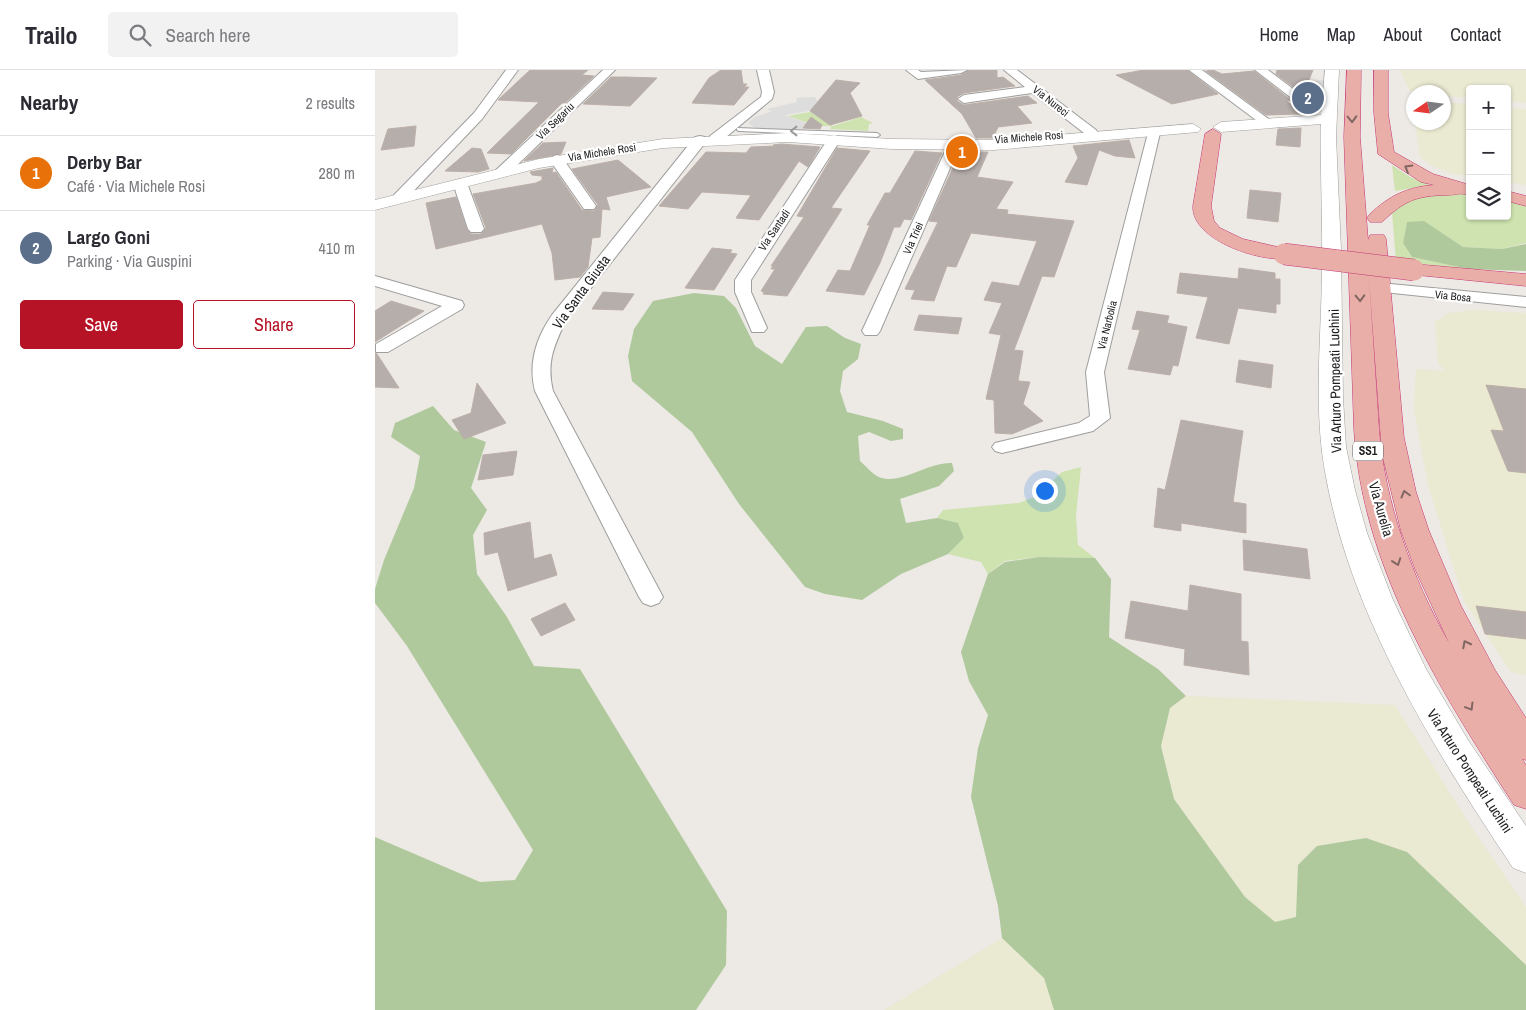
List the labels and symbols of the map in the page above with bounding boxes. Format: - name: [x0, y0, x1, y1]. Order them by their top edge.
- pin: 2: [1292, 79, 1324, 117]
- street label: Via Nureci: [1030, 82, 1072, 120]
- north arrow: [1406, 85, 1451, 130]
- street label: Via Segariu: [533, 99, 577, 143]
- one-way arrow: [1347, 115, 1357, 123]
- one-way arrow: [789, 126, 797, 136]
- street label: Via Michele Rosi: [994, 128, 1064, 146]
- pin: 1: [946, 133, 978, 171]
- street label: Via Michele Rosi: [567, 140, 637, 164]
- one-way arrow: [1404, 165, 1413, 175]
- street label: Via Santadi: [755, 207, 793, 253]
- street label: Via Triei: [900, 220, 926, 256]
- street label: Via Santa Giusta: [548, 251, 614, 333]
- street label: Via Bosa: [1434, 287, 1472, 305]
- one-way arrow: [1355, 295, 1366, 303]
- street label: Via Narbolia: [1094, 299, 1120, 351]
- street label: Via Arturo Pompeati Luchini: [1325, 309, 1345, 453]
- road number: SS1: [1353, 442, 1383, 461]
- your location: [1032, 478, 1058, 504]
- street label: Via Aurelia: [1365, 480, 1398, 539]
- one-way arrow: [1401, 490, 1411, 498]
- one-way arrow: [1391, 557, 1401, 565]
- one-way arrow: [1462, 640, 1472, 649]
- one-way arrow: [1464, 701, 1474, 710]
- street label: Via Arturo Pompeati Luchini: [1423, 706, 1517, 836]

